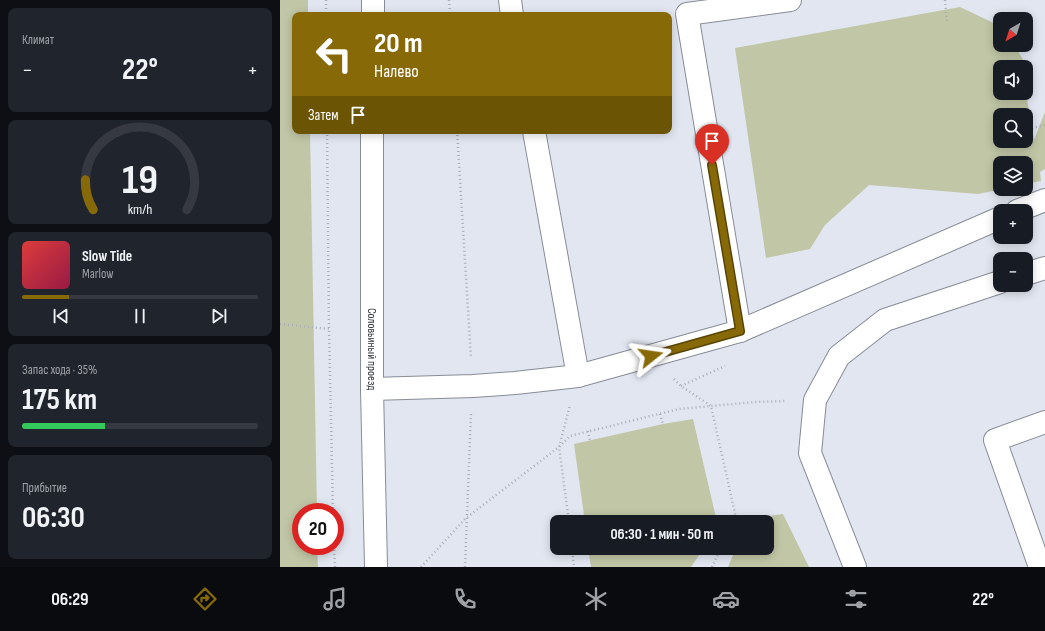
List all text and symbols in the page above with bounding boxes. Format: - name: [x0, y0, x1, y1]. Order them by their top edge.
- north arrow: [993, 12, 1033, 52]
- map controls: [993, 12, 1033, 292]
- text: 20 m: [374, 27, 423, 60]
- icon: left: [308, 28, 360, 80]
- text: Климат: [22, 32, 54, 48]
- text: 22°: [122, 52, 158, 88]
- text: −: [22, 57, 33, 84]
- text: +: [247, 57, 258, 84]
- button: sound: [993, 60, 1033, 100]
- text: Налево: [374, 61, 419, 82]
- icon: arrive: [347, 104, 369, 126]
- text: Затем: [308, 106, 339, 125]
- button: search: [993, 108, 1033, 148]
- pin: [695, 124, 729, 165]
- icon: arrive: [701, 130, 723, 152]
- text: 19: [122, 156, 158, 205]
- button: layers: [993, 156, 1033, 196]
- text: km/h: [128, 200, 152, 217]
- button: +: [993, 204, 1033, 244]
- text: Slow Tide: [82, 247, 132, 266]
- button: −: [993, 252, 1033, 292]
- text: Marlow: [82, 266, 114, 282]
- icon: previous: [50, 305, 72, 327]
- icon: pause: [129, 305, 151, 327]
- icon: next: [208, 305, 230, 327]
- street label: Соловьиный проезд: [364, 308, 379, 390]
- position arrow: [630, 335, 672, 377]
- text: Запас хода · 35%: [22, 362, 97, 378]
- text: 175 km: [22, 382, 97, 418]
- text: Прибытие: [22, 480, 67, 496]
- text: 06:30: [22, 500, 85, 536]
- speed limit sign: 20: [292, 503, 344, 555]
- text: 06:30 · 1 мин · 50 m: [610, 525, 714, 544]
- icon: directions: [191, 585, 219, 613]
- icon: music: [321, 585, 349, 613]
- icon: phone: [451, 585, 479, 613]
- icon: climate: [582, 585, 610, 613]
- icon: car: [712, 585, 740, 613]
- icon: filters: [842, 585, 870, 613]
- text: 06:29: [51, 589, 89, 610]
- text: 22°: [972, 589, 994, 610]

